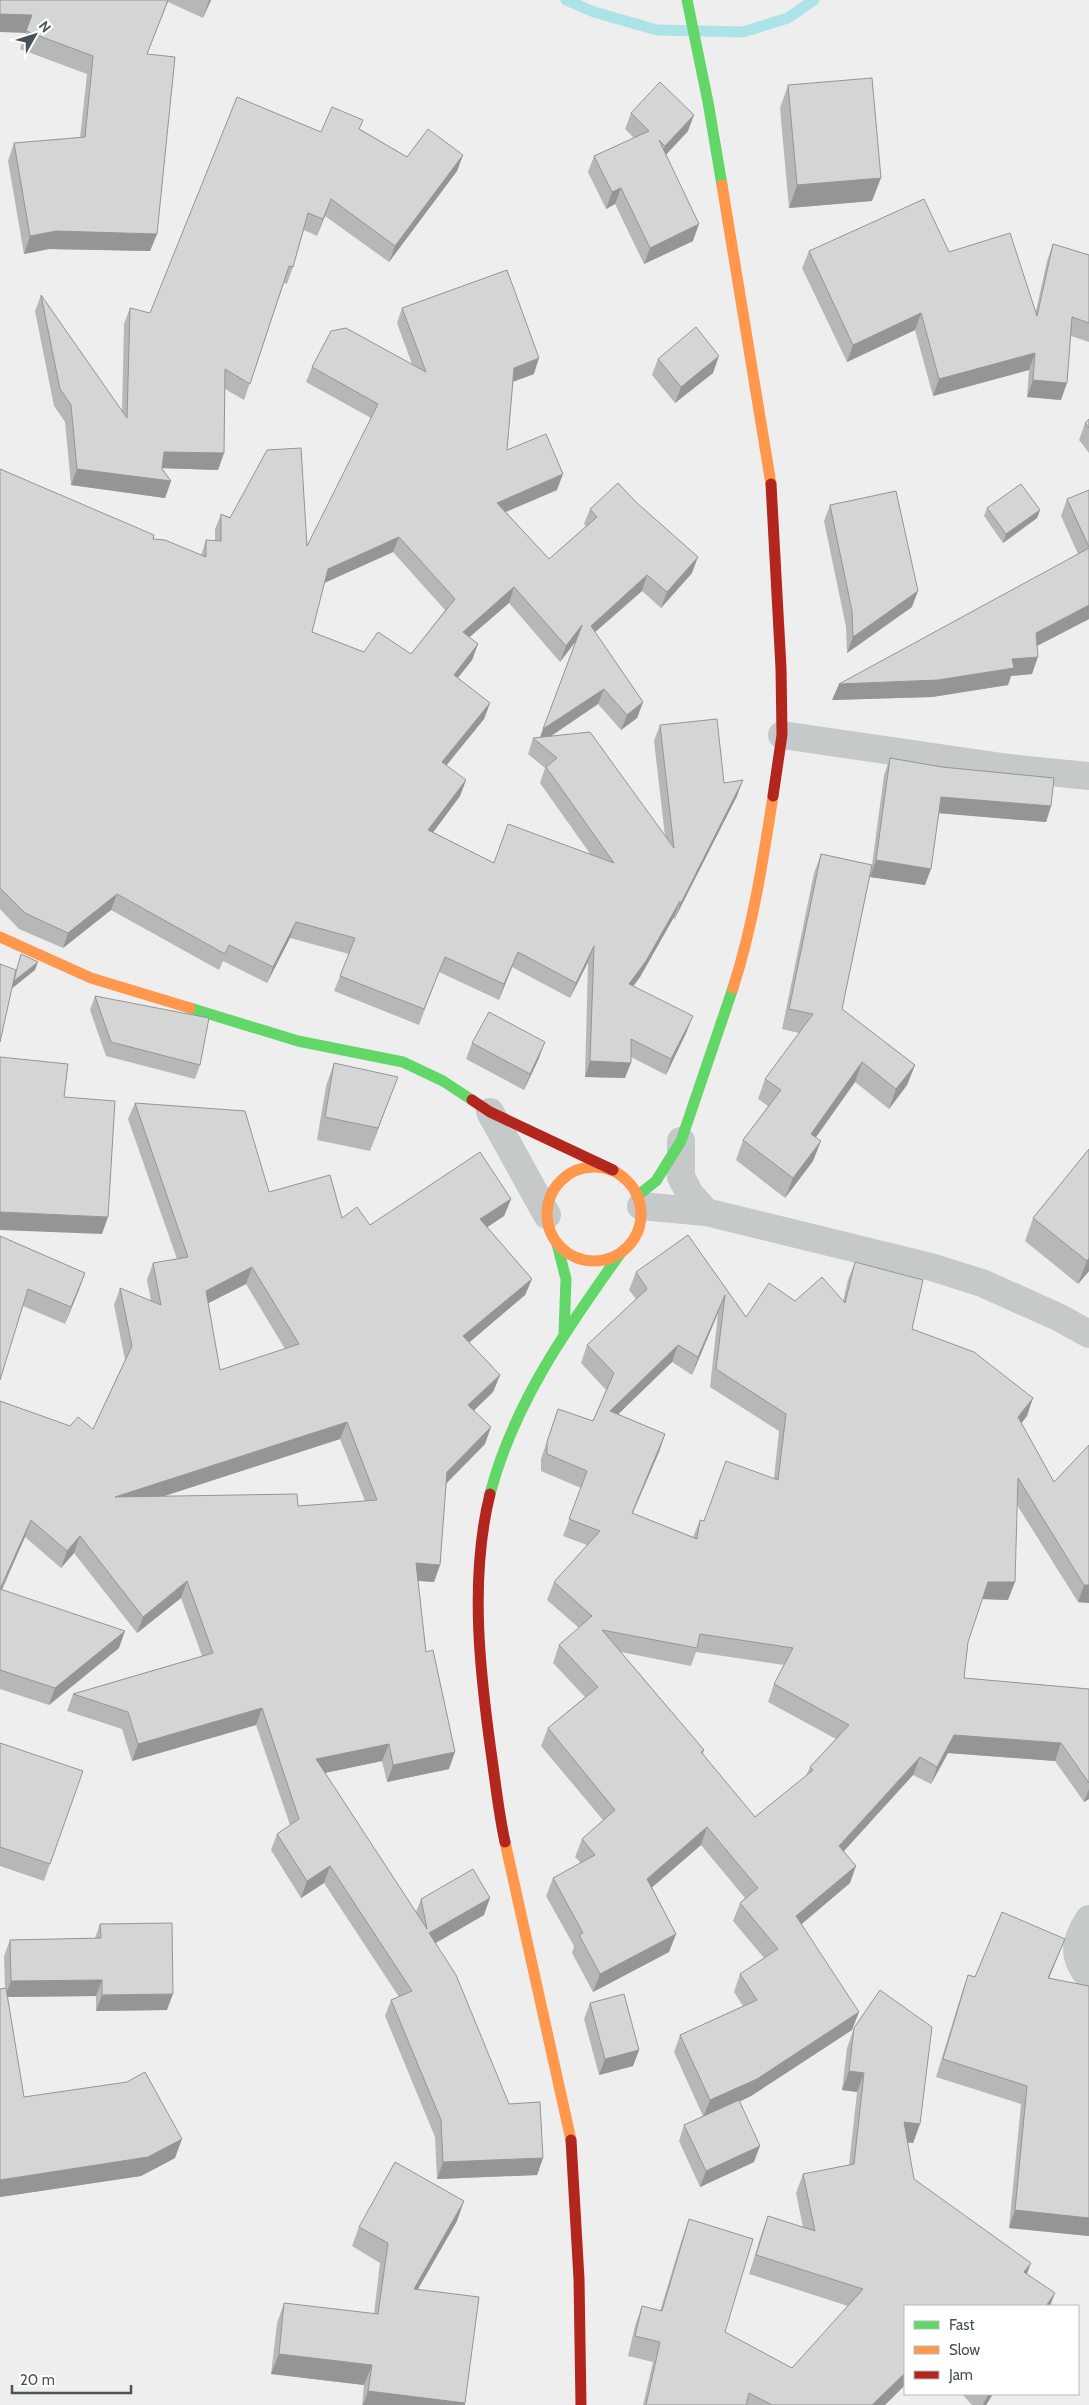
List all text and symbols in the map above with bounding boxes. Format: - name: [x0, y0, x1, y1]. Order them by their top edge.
- north arrow: [10, 10, 60, 60]
- text: N: [35, 17, 55, 36]
- legend: [904, 2305, 1079, 2395]
- text: Fast: [949, 2316, 974, 2334]
- text: Slow: [949, 2341, 980, 2359]
- scale bar: [12, 2362, 131, 2394]
- text: Jam: [948, 2366, 973, 2384]
- text: 20 m: [20, 2371, 55, 2389]

